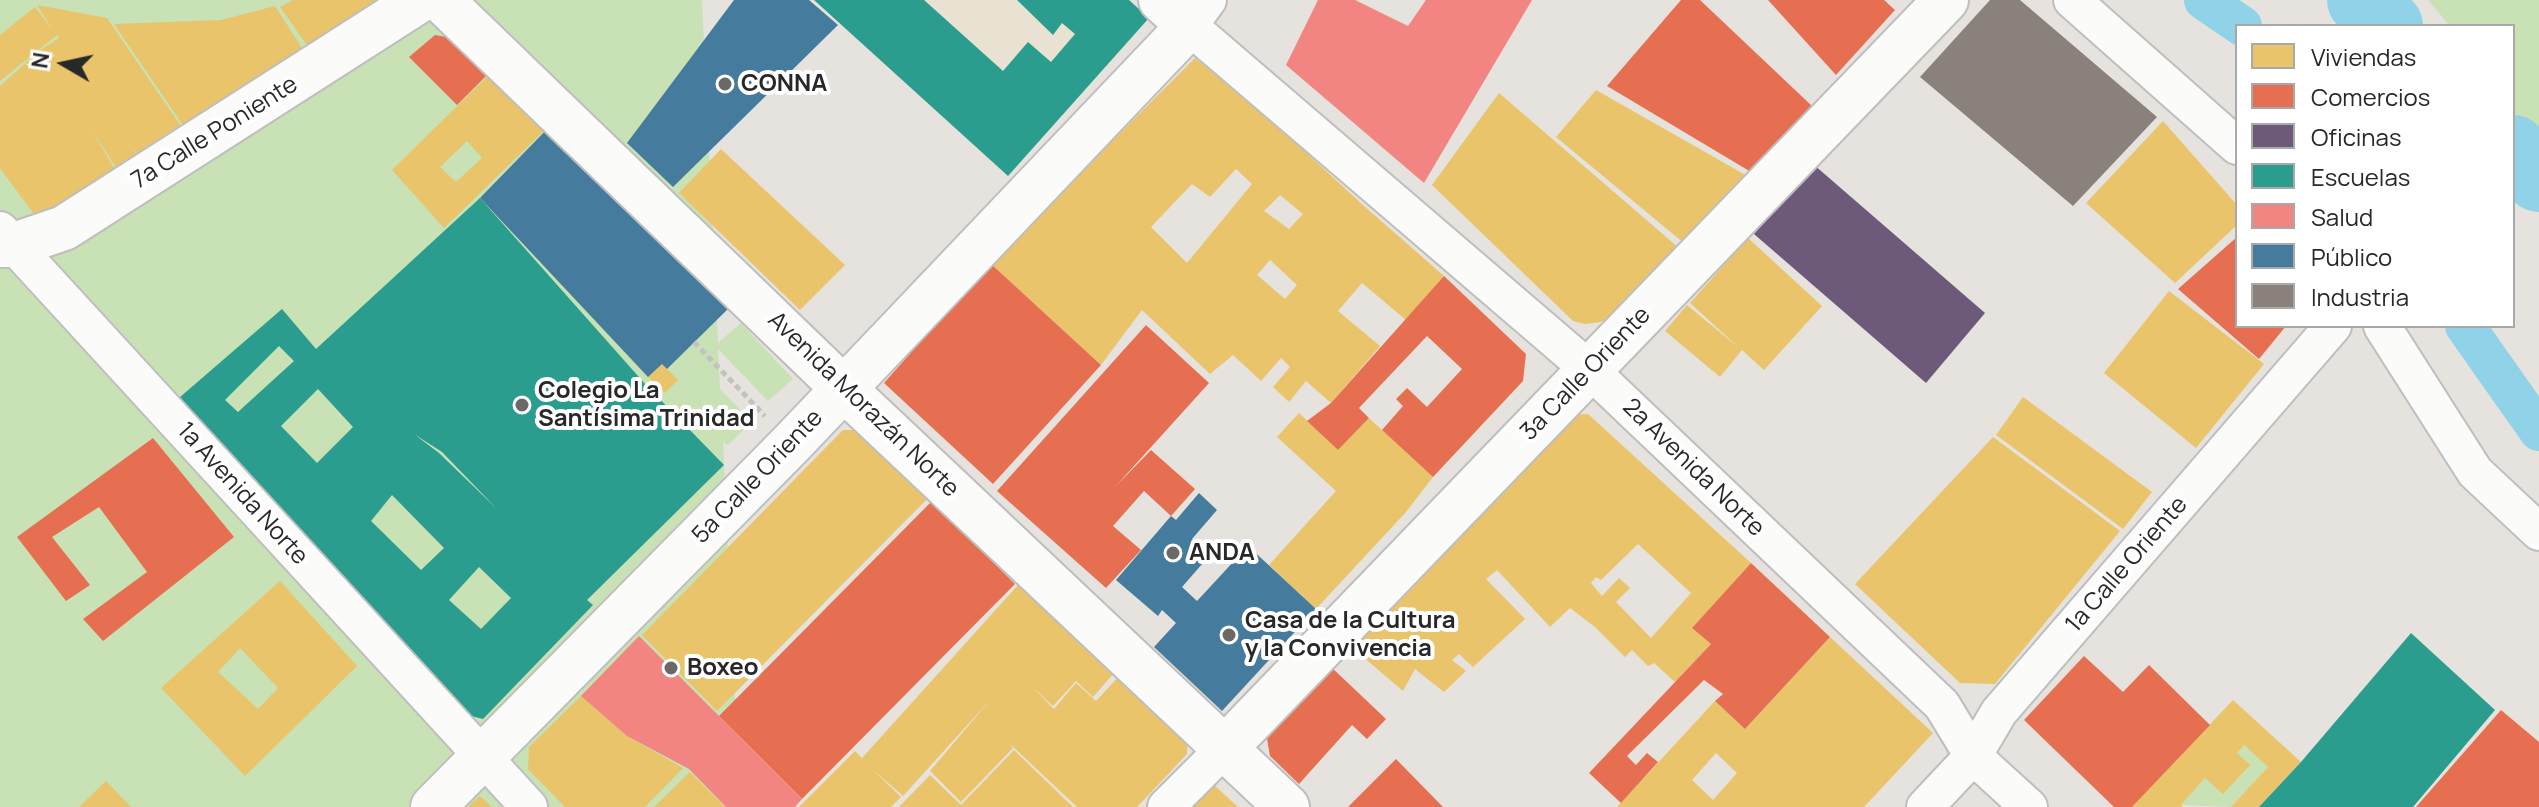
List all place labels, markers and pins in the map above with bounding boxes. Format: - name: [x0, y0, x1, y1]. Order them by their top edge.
- place label: CONNA: [741, 70, 827, 98]
- marker: CONNA: [716, 75, 734, 93]
- place label: Colegio La Santísima Trinidad: [538, 377, 755, 433]
- marker: Colegio La Santísima Trinidad: [513, 396, 531, 414]
- place label: ANDA: [1189, 539, 1255, 567]
- marker: ANDA: [1164, 544, 1182, 562]
- place label: Casa de la Cultura y la Convivencia: [1245, 607, 1456, 663]
- marker: Casa de la Cultura y la Convivencia: [1220, 626, 1238, 644]
- place label: Boxeo: [687, 654, 759, 682]
- marker: Boxeo: [662, 659, 680, 677]

